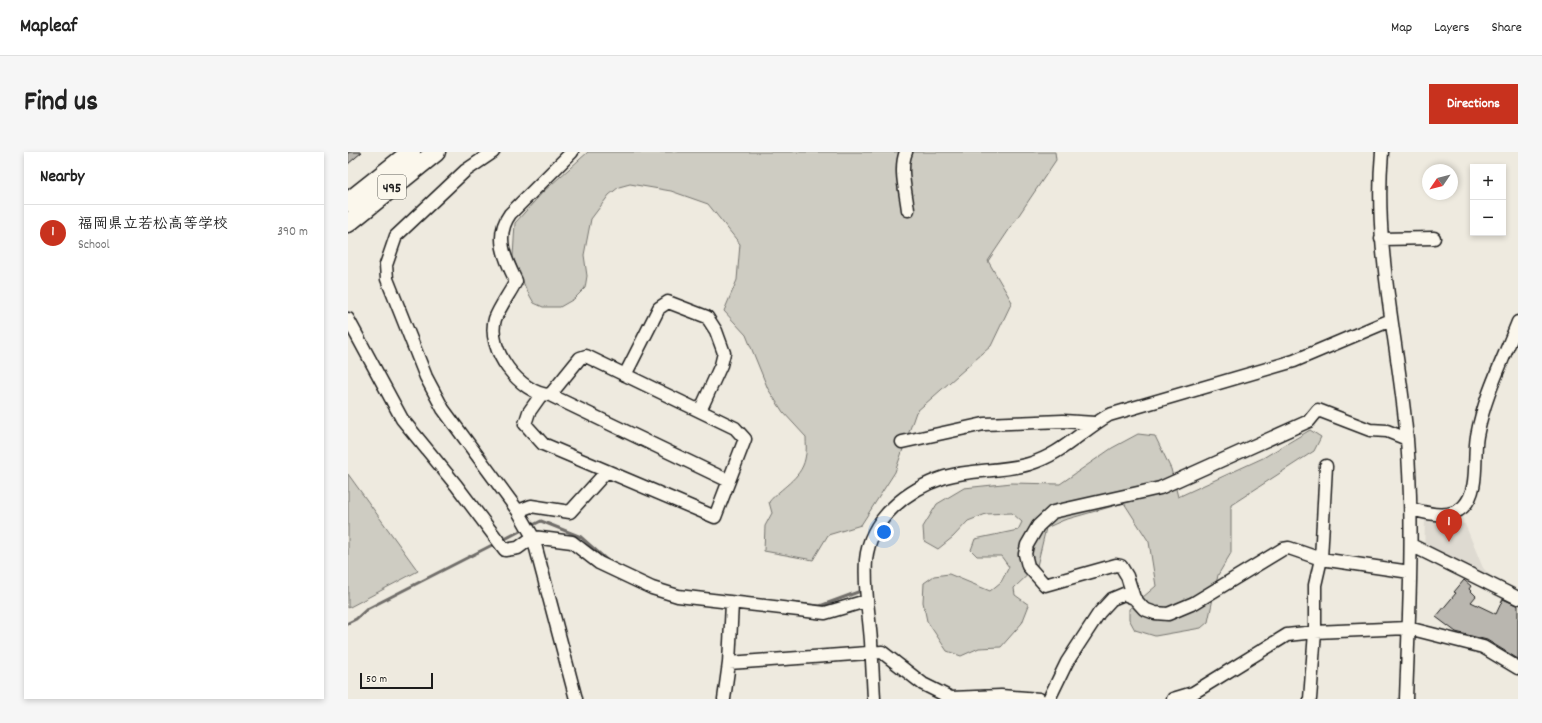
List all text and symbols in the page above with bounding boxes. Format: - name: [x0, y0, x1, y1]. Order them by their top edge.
- text: Mapleaf: [20, 14, 77, 41]
- text: Map: [1391, 18, 1412, 38]
- text: Layers: [1434, 18, 1469, 38]
- text: Share: [1491, 18, 1522, 38]
- text: Find us: [24, 84, 98, 124]
- button: Directions: [1429, 84, 1518, 124]
- north arrow: [1422, 164, 1458, 200]
- map controls: [1470, 164, 1506, 236]
- button: +: [1470, 164, 1506, 200]
- text: Nearby: [40, 166, 84, 190]
- road number: 495: [378, 175, 406, 199]
- button: −: [1470, 200, 1506, 236]
- text: 福岡県立若松高等学校: [78, 214, 228, 236]
- text: 1: [52, 223, 54, 242]
- text: 390 m: [277, 223, 308, 242]
- text: School: [78, 236, 110, 255]
- pin: 1: [1436, 509, 1462, 542]
- your location: [874, 522, 894, 542]
- scale bar: [360, 671, 433, 690]
- text: 50 m: [366, 672, 387, 688]

